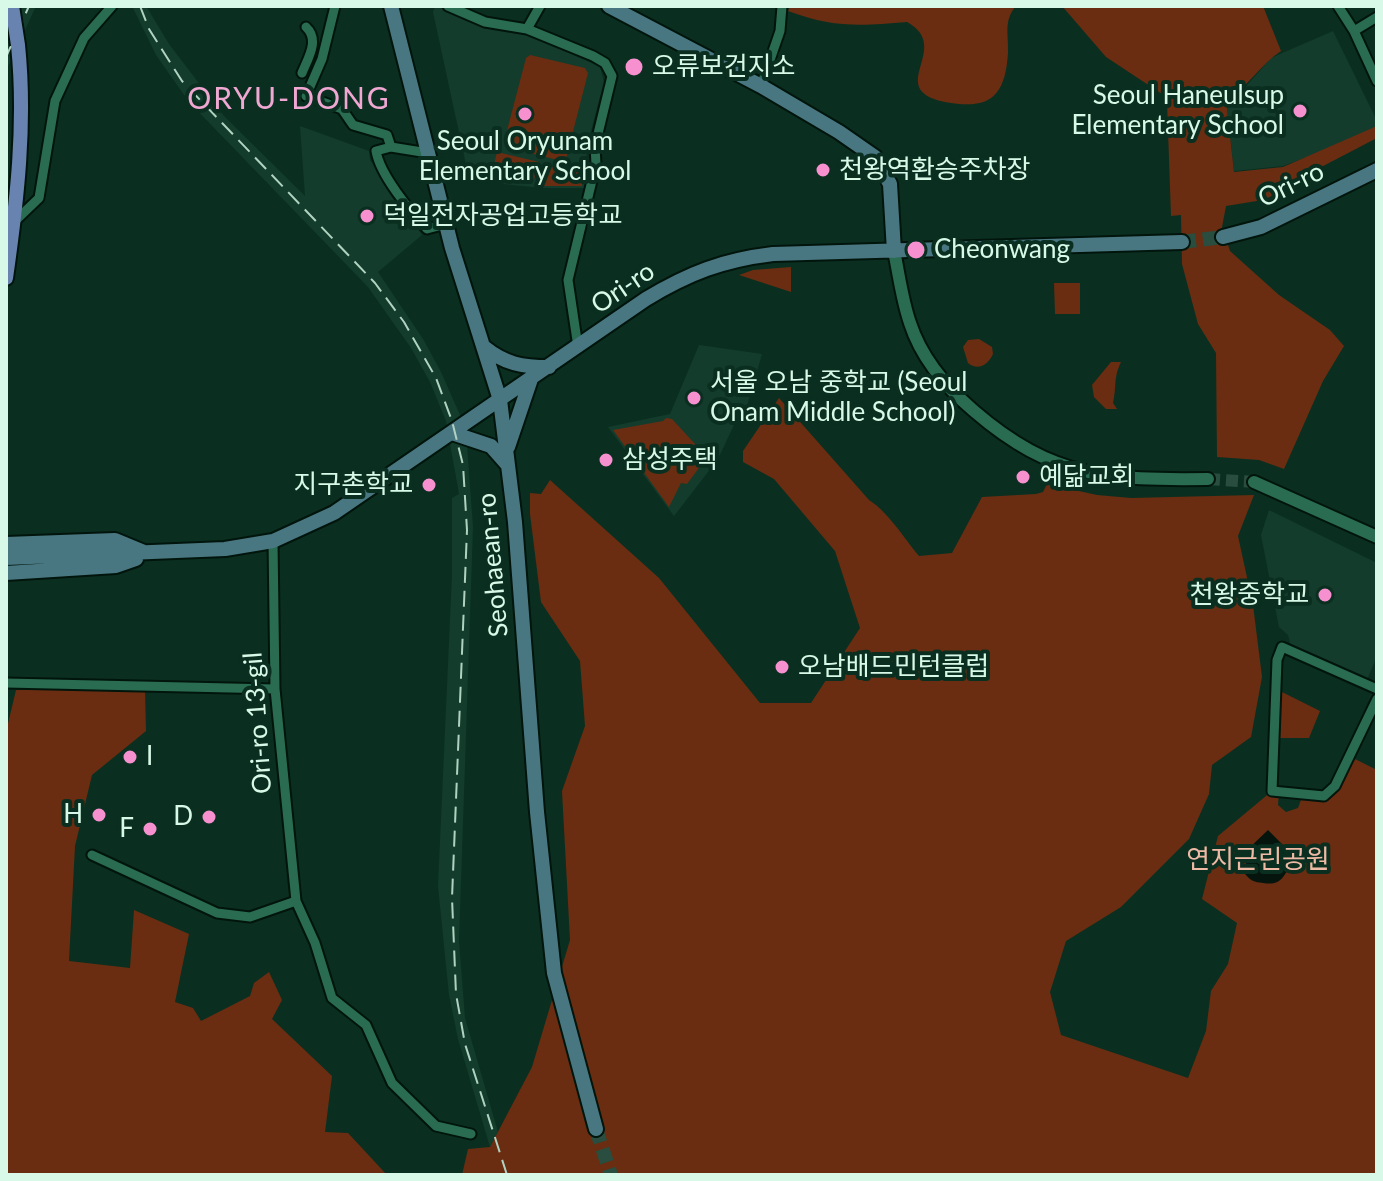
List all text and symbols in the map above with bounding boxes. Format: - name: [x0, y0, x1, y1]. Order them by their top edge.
- place label: 오류보건지소: [652, 51, 796, 83]
- marker: 오류보건지소: [623, 56, 645, 78]
- place label: Seoul Haneulsup Elementary School: [1071, 80, 1284, 142]
- district label: ORYU-DONG: [187, 81, 391, 117]
- marker: Seoul Haneulsup Elementary School: [1291, 102, 1309, 120]
- marker: Seoul Oryunam Elementary School: [516, 105, 534, 123]
- place label: Seoul Oryunam Elementary School: [419, 126, 631, 188]
- place label: 천왕역환승주차장: [839, 154, 1030, 186]
- street label: Ori-ro: [1253, 156, 1329, 214]
- marker: 천왕역환승주차장: [814, 161, 832, 179]
- place label: 덕일전자공업고등학교: [383, 200, 622, 232]
- marker: 덕일전자공업고등학교: [358, 207, 376, 225]
- place label: Cheonwang: [934, 234, 1070, 266]
- marker: Cheonwang: [905, 239, 927, 261]
- street label: Ori-ro: [585, 256, 661, 320]
- place label: 서울 오남 중학교 (Seoul Onam Middle School): [710, 367, 967, 428]
- marker: 서울 오남 중학교 (Seoul Onam Middle School): [685, 389, 703, 407]
- place label: 삼성주택: [622, 444, 718, 476]
- marker: 삼성주택: [597, 451, 615, 469]
- place label: 예닮교회: [1039, 461, 1135, 493]
- marker: 예닮교회: [1014, 468, 1032, 486]
- place label: 지구촌학교: [293, 469, 413, 501]
- marker: 지구촌학교: [420, 476, 438, 494]
- street label: Seohaean-ro: [471, 492, 515, 638]
- place label: 천왕중학교: [1189, 579, 1309, 611]
- marker: 천왕중학교: [1316, 586, 1334, 604]
- street label: Ori-ro 13-gil: [237, 651, 279, 795]
- place label: 오남배드민턴클럽: [798, 651, 989, 683]
- marker: 오남배드민턴클럽: [773, 658, 791, 676]
- place label: I: [146, 741, 153, 773]
- marker: I: [121, 748, 139, 766]
- place label: H: [63, 799, 83, 831]
- place label: D: [173, 801, 193, 833]
- marker: H: [90, 806, 108, 824]
- marker: D: [200, 808, 218, 826]
- place label: F: [119, 813, 134, 845]
- marker: F: [141, 820, 159, 838]
- park label: 연지근린공원: [1186, 844, 1330, 876]

